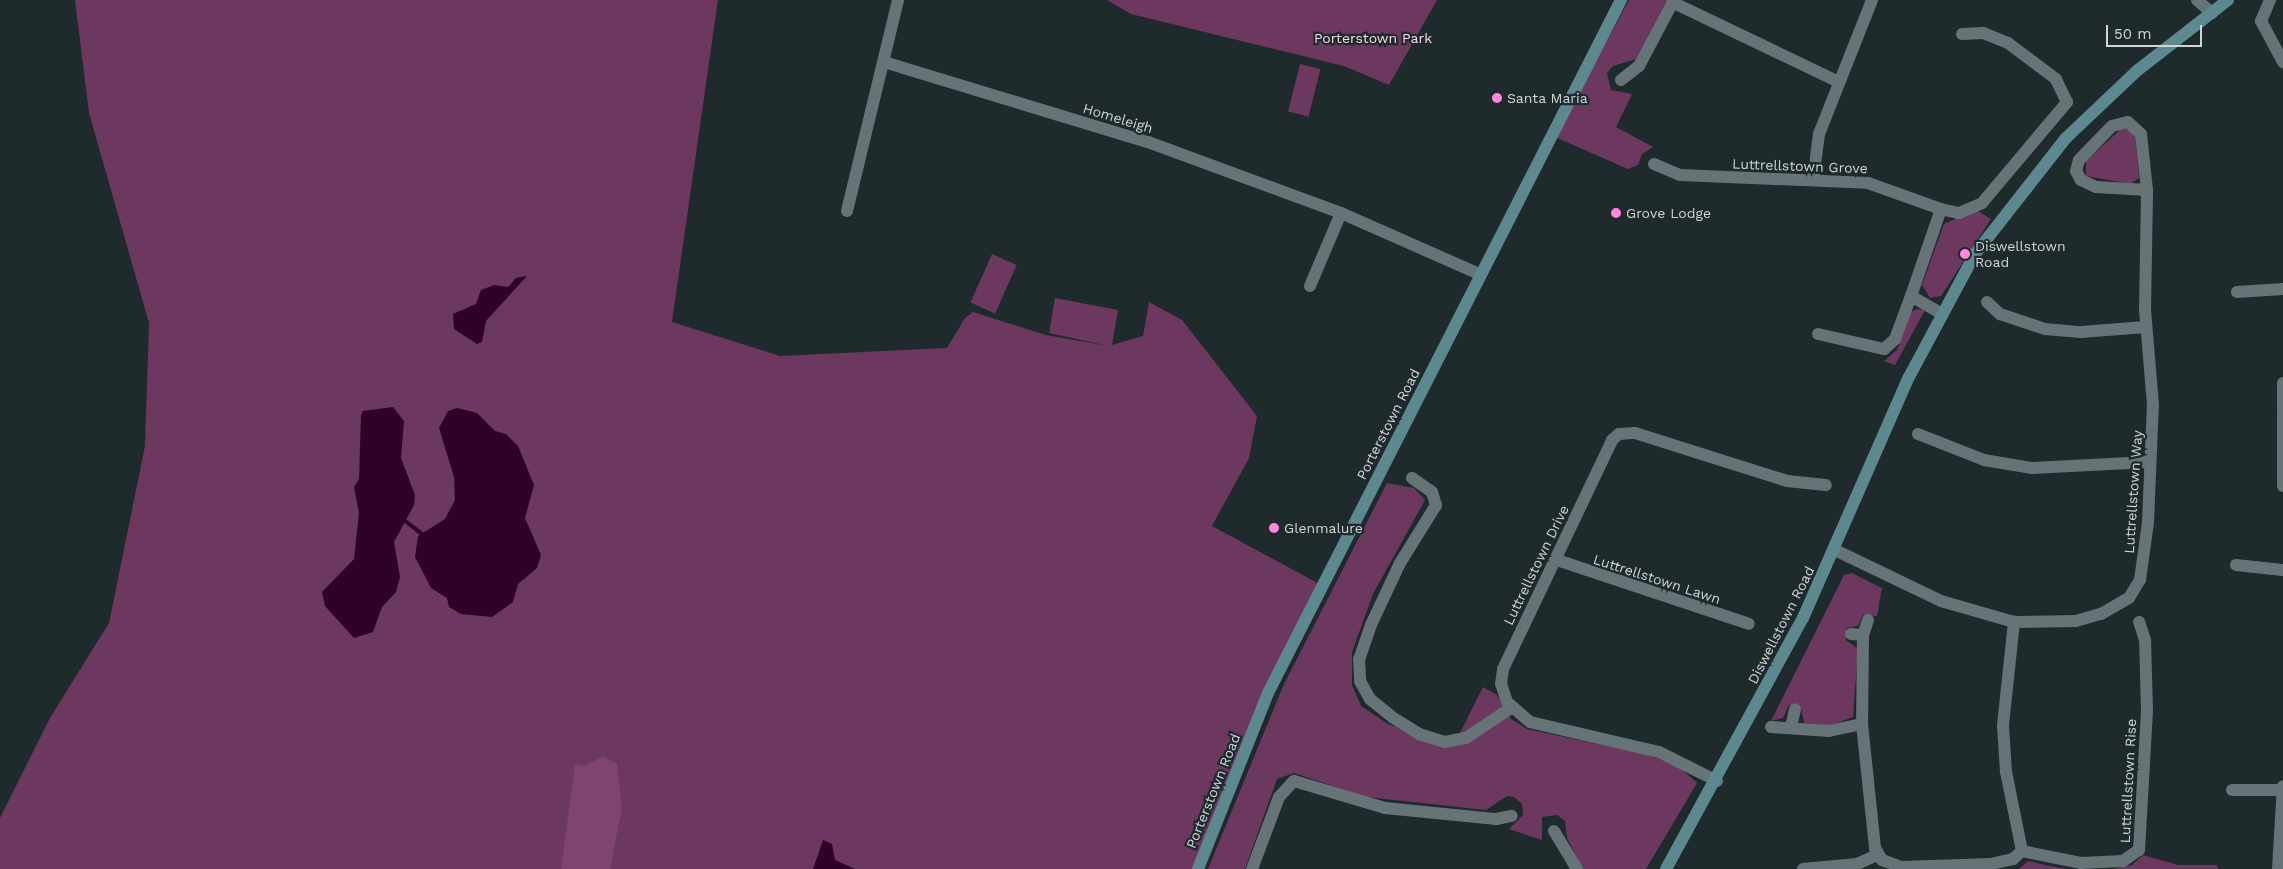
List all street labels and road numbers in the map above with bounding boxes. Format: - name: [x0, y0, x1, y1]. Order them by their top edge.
- street label: Homeleigh: [1081, 99, 1155, 137]
- street label: Luttrellstown Grove: [1732, 155, 1868, 177]
- street label: Porterstown Road: [1353, 366, 1423, 482]
- street label: Luttrellstown Way: [2120, 430, 2146, 554]
- street label: Luttrellstown Drive: [1500, 502, 1572, 628]
- street label: Luttrellstown Lawn: [1591, 550, 1723, 608]
- street label: Diswellstown Road: [1744, 563, 1818, 687]
- street label: Luttrellstown Rise: [2116, 718, 2140, 844]
- street label: Porterstown Road: [1182, 731, 1244, 851]

